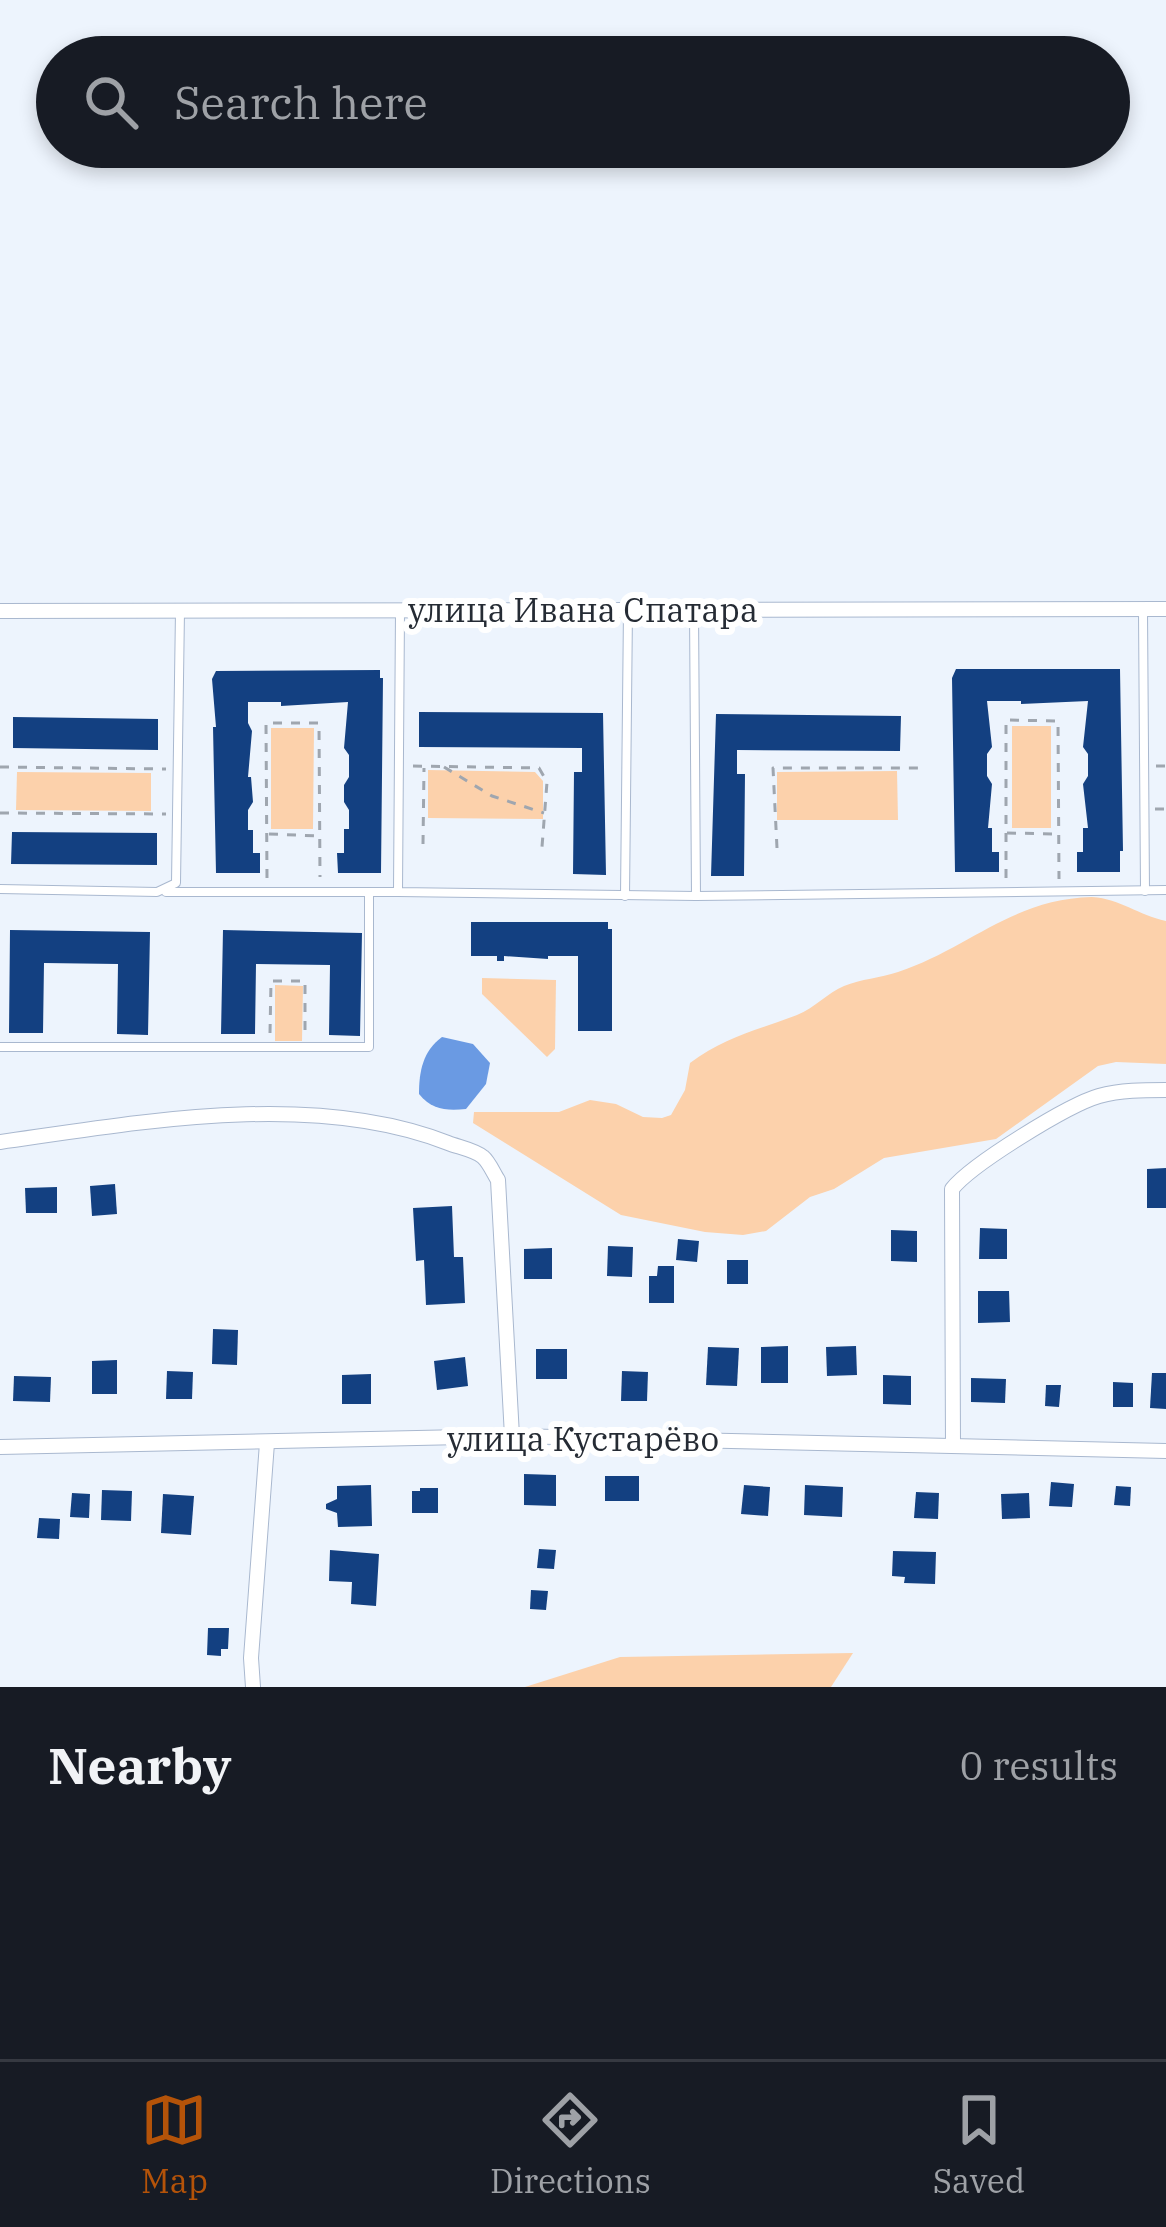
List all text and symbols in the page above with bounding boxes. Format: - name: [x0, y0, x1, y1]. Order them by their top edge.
- search box: [36, 36, 1130, 168]
- icon: search: [78, 69, 144, 135]
- text: Search here: [174, 73, 428, 131]
- street label: улица Ивана Спатара: [408, 588, 758, 631]
- street label: улица Кустарёво: [447, 1417, 719, 1460]
- text: Nearby: [48, 1732, 232, 1798]
- text: 0 results: [960, 1740, 1118, 1791]
- tab: Map: [141, 2087, 208, 2202]
- tab: Directions: [490, 2087, 651, 2202]
- tab: Saved: [933, 2087, 1025, 2202]

